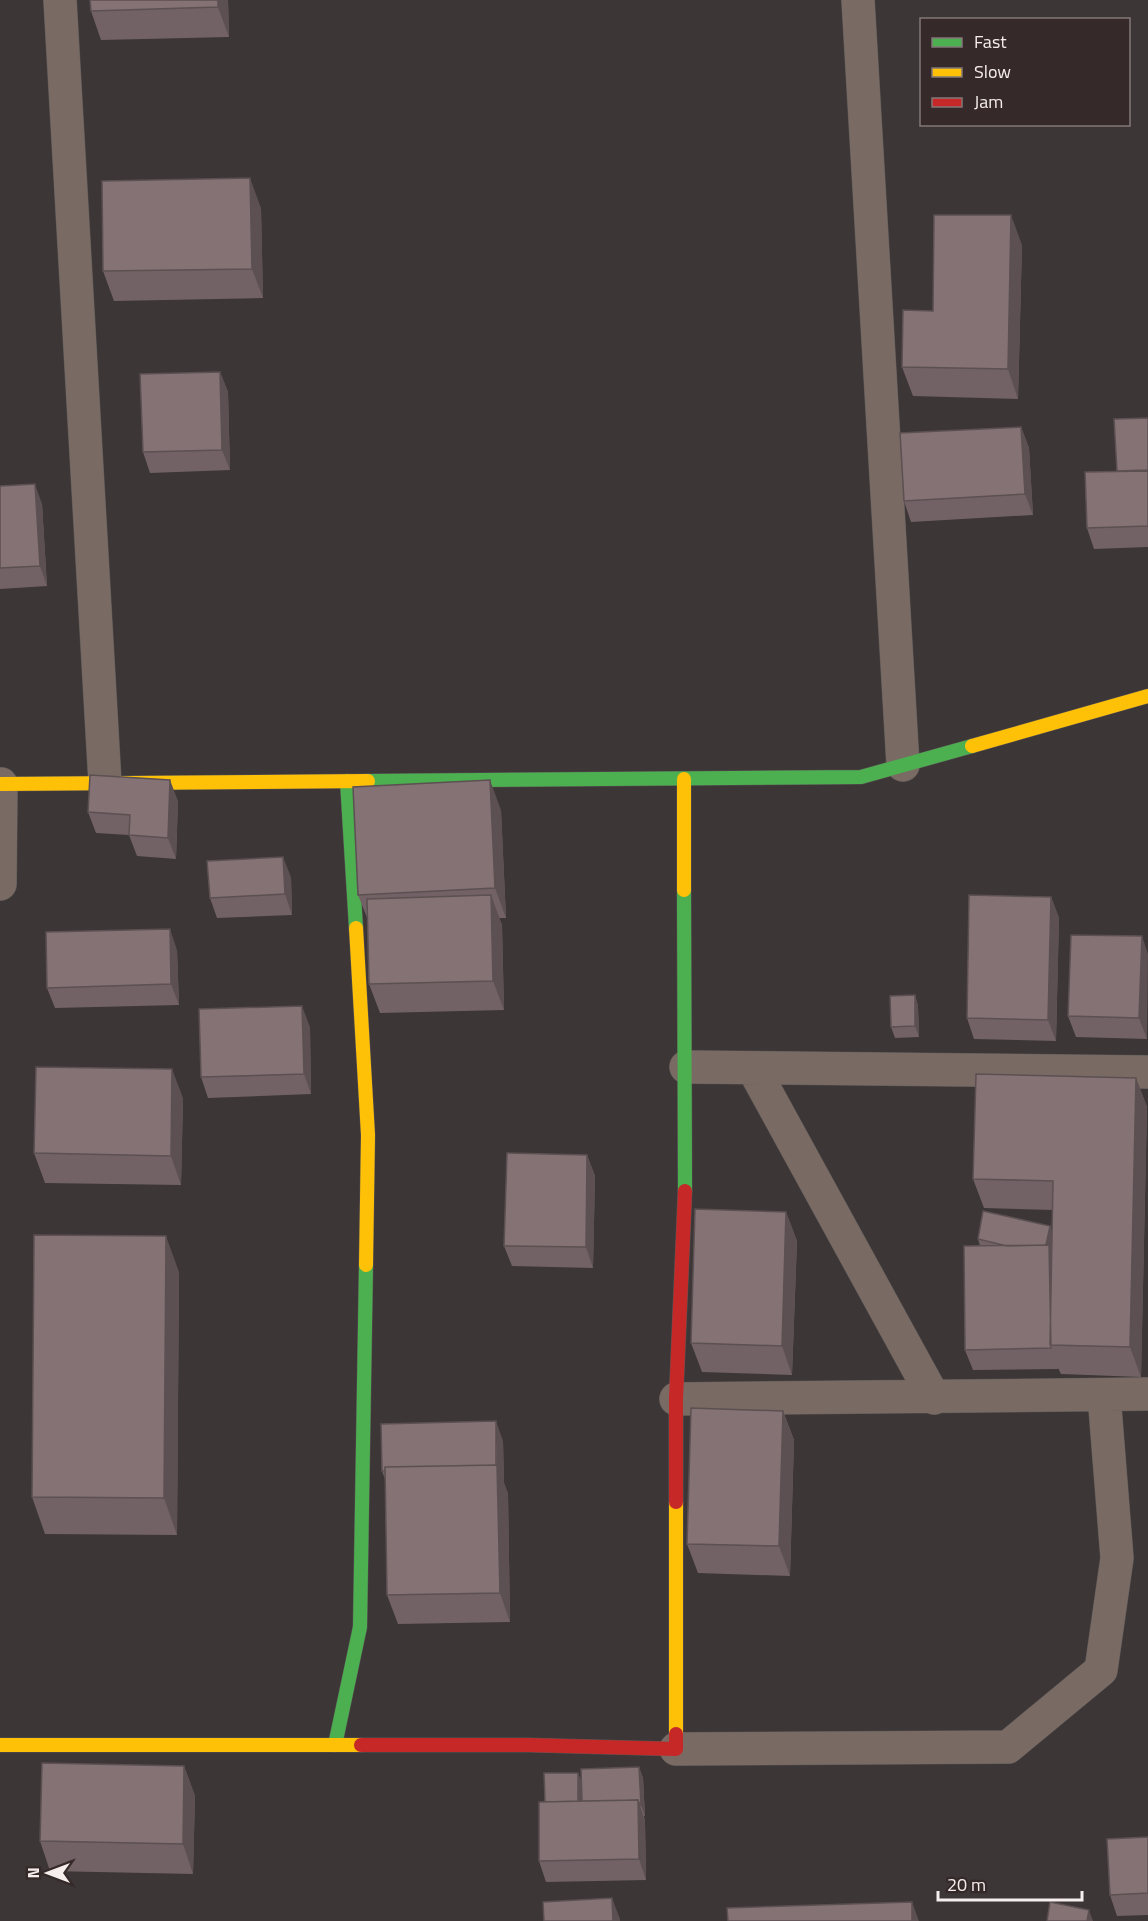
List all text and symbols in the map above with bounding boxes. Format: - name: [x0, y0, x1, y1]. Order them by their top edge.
- legend: [920, 18, 1130, 126]
- text: Fast: [974, 28, 1007, 55]
- text: Slow: [974, 58, 1011, 85]
- text: Jam: [974, 88, 1003, 115]
- north arrow: [18, 1843, 78, 1903]
- scale bar: [938, 1864, 1082, 1902]
- text: N: [21, 1867, 45, 1879]
- text: 20 m: [947, 1871, 986, 1898]

